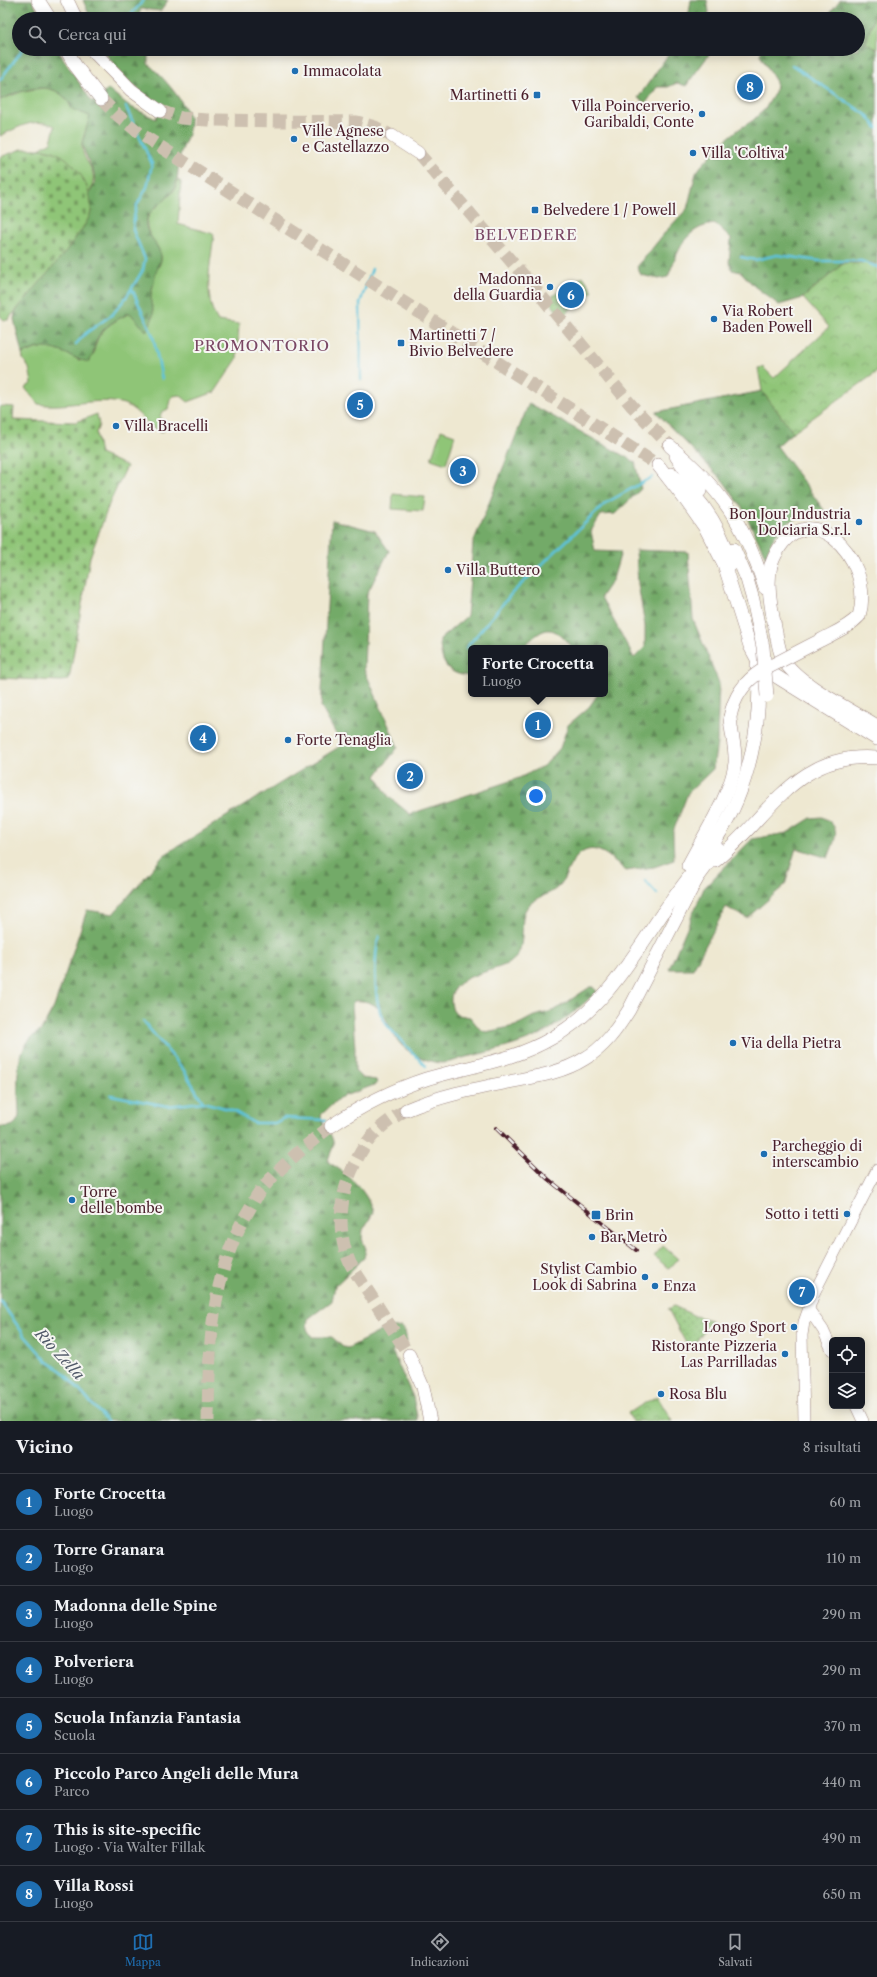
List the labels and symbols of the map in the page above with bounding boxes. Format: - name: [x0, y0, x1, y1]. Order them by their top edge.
- place label: Immacolata: [303, 62, 382, 80]
- marker: Immacolata: [290, 66, 300, 76]
- pin: 8: [737, 72, 763, 102]
- place label: Martinetti 6: [450, 86, 529, 104]
- marker: Martinetti 6: [532, 90, 542, 100]
- place label: Villa Poincerverio, Garibaldi, Conte: [570, 97, 694, 131]
- marker: Villa Poincerverio, Garibaldi, Conte: [697, 109, 707, 119]
- place label: Ville Agnese e Castellazzo: [301, 122, 389, 156]
- marker: Ville Agnese e Castellazzo: [289, 134, 299, 144]
- place label: Villa 'Coltiva': [700, 144, 787, 162]
- marker: Villa 'Coltiva': [688, 148, 698, 158]
- place label: Belvedere 1 / Powell: [543, 201, 676, 219]
- marker: Belvedere 1 / Powell: [530, 205, 540, 215]
- district label: BELVEDERE: [474, 225, 578, 244]
- place label: Madonna della Guardia: [453, 270, 543, 304]
- pin: 6: [558, 280, 584, 310]
- marker: Madonna della Guardia: [545, 282, 555, 292]
- place label: Via Robert Baden Powell: [721, 302, 812, 336]
- marker: Via Robert Baden Powell: [709, 314, 719, 324]
- place label: Martinetti 7 / Bivio Belvedere: [409, 326, 514, 360]
- district label: PROMONTORIO: [194, 336, 330, 355]
- marker: Martinetti 7 / Bivio Belvedere: [396, 338, 406, 348]
- pin: 5: [347, 390, 373, 420]
- place label: Villa Bracelli: [123, 417, 208, 435]
- marker: Villa Bracelli: [111, 421, 121, 431]
- pin: 3: [450, 456, 476, 486]
- place label: Bon Jour Industria Dolciaria S.r.l.: [729, 505, 852, 539]
- marker: Bon Jour Industria Dolciaria S.r.l.: [854, 517, 864, 527]
- place label: Villa Buttero: [455, 561, 540, 579]
- marker: Villa Buttero: [443, 565, 453, 575]
- pin: 1: [525, 710, 551, 740]
- pin: 4: [190, 723, 216, 753]
- place label: Forte Tenaglia: [296, 731, 392, 749]
- marker: Forte Tenaglia: [283, 735, 293, 745]
- pin: 2: [397, 761, 423, 791]
- your location: [526, 786, 546, 806]
- place label: Via della Pietra: [740, 1034, 842, 1052]
- marker: Via della Pietra: [728, 1038, 738, 1048]
- place label: Parcheggio di interscambio: [772, 1137, 862, 1171]
- marker: Parcheggio di interscambio: [759, 1149, 769, 1159]
- place label: Torre delle bombe: [80, 1183, 163, 1217]
- marker: Torre delle bombe: [67, 1195, 77, 1205]
- place label: Sotto i tetti: [765, 1205, 839, 1223]
- place label: Brin: [605, 1206, 634, 1224]
- marker: Brin: [590, 1209, 602, 1221]
- marker: Sotto i tetti: [842, 1209, 852, 1219]
- place label: Bar Metrò: [600, 1228, 667, 1246]
- marker: Bar Metrò: [587, 1232, 597, 1242]
- place label: Stylist Cambio Look di Sabrina: [532, 1260, 638, 1294]
- marker: Stylist Cambio Look di Sabrina: [640, 1272, 650, 1282]
- place label: Enza: [663, 1277, 697, 1295]
- pin: 7: [789, 1277, 815, 1307]
- marker: Enza: [650, 1281, 660, 1291]
- place label: Longo Sport: [703, 1318, 786, 1336]
- marker: Longo Sport: [789, 1322, 799, 1332]
- water label: Rio Zella: [31, 1324, 89, 1384]
- place label: Ristorante Pizzeria Las Parrilladas: [651, 1337, 778, 1371]
- marker: Ristorante Pizzeria Las Parrilladas: [780, 1349, 790, 1359]
- place label: Rosa Blu: [669, 1385, 728, 1403]
- marker: Rosa Blu: [656, 1389, 666, 1399]

